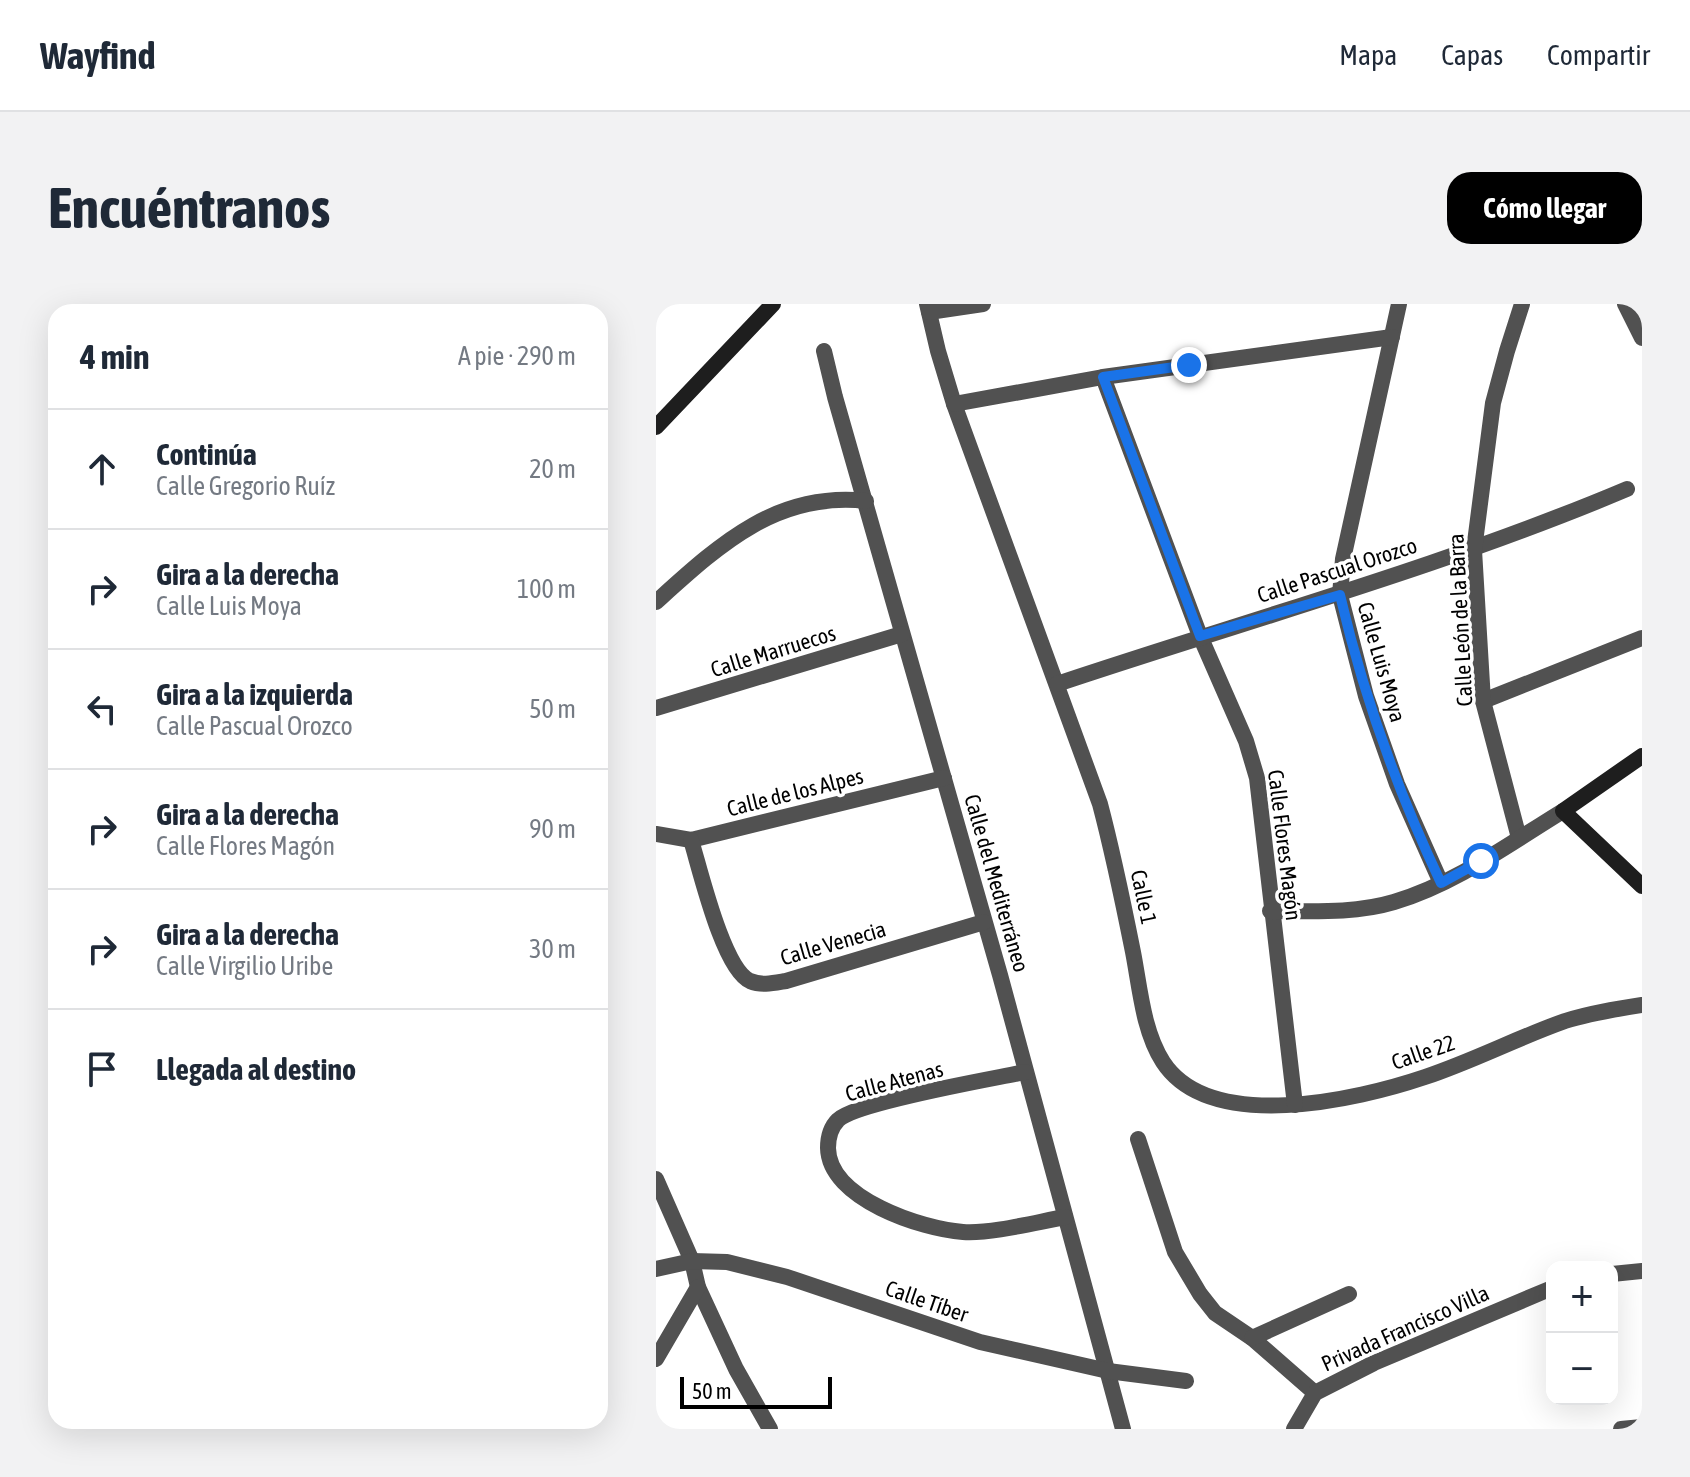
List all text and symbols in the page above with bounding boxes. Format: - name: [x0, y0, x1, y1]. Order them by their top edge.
- text: Wayfind: [40, 34, 155, 77]
- text: Mapa: [1339, 39, 1397, 71]
- text: Capas: [1441, 39, 1503, 71]
- text: Compartir: [1547, 39, 1650, 71]
- button: Cómo llegar: [1447, 172, 1642, 244]
- text: Encuéntranos: [48, 176, 330, 240]
- text: 4 min: [80, 337, 149, 376]
- text: A pie · 290 m: [458, 341, 576, 371]
- route end: [1171, 347, 1207, 383]
- text: Continúa: [156, 437, 257, 471]
- icon: ahead: [80, 447, 124, 491]
- text: 20 m: [529, 454, 576, 484]
- text: Calle Gregorio Ruíz: [156, 471, 335, 501]
- street label: Calle Pascual Orozco: [1254, 532, 1420, 608]
- street label: Calle León de la Barra: [1442, 533, 1478, 707]
- text: Gira a la derecha: [156, 557, 339, 591]
- icon: right: [80, 567, 124, 611]
- text: 100 m: [517, 574, 576, 604]
- text: Calle Luis Moya: [156, 591, 302, 621]
- street label: Calle Luis Moya: [1352, 599, 1412, 725]
- street label: Calle Marruecos: [707, 620, 839, 682]
- text: Gira a la izquierda: [156, 677, 353, 711]
- icon: left: [80, 687, 124, 731]
- text: 50 m: [529, 694, 576, 724]
- text: Calle Pascual Orozco: [156, 711, 353, 741]
- street label: Calle de los Alpes: [724, 762, 866, 821]
- street label: Calle Flores Magón: [1263, 768, 1307, 922]
- street label: Calle del Mediterráneo: [959, 791, 1035, 975]
- text: Gira a la derecha: [156, 797, 339, 831]
- icon: right: [80, 807, 124, 851]
- text: 90 m: [529, 814, 576, 844]
- text: Calle Flores Magón: [156, 831, 335, 861]
- route start: [1463, 843, 1499, 879]
- street label: Calle 1: [1126, 867, 1162, 927]
- street label: Calle Venecia: [777, 916, 889, 970]
- text: Gira a la derecha: [156, 917, 339, 951]
- icon: right: [80, 927, 124, 971]
- text: 30 m: [529, 934, 576, 964]
- text: Calle Virgilio Uribe: [156, 951, 333, 981]
- street label: Calle 22: [1388, 1029, 1458, 1075]
- icon: arrive: [80, 1047, 124, 1091]
- text: Llegada al destino: [156, 1052, 356, 1086]
- street label: Calle Atenas: [842, 1055, 946, 1107]
- map controls: [1546, 1261, 1618, 1405]
- button: +: [1546, 1261, 1618, 1333]
- street label: Calle Tíber: [882, 1275, 972, 1327]
- street label: Privada Francisco Villa: [1317, 1279, 1493, 1377]
- button: −: [1546, 1333, 1618, 1405]
- scale bar: [680, 1373, 832, 1409]
- text: 50 m: [692, 1378, 732, 1404]

